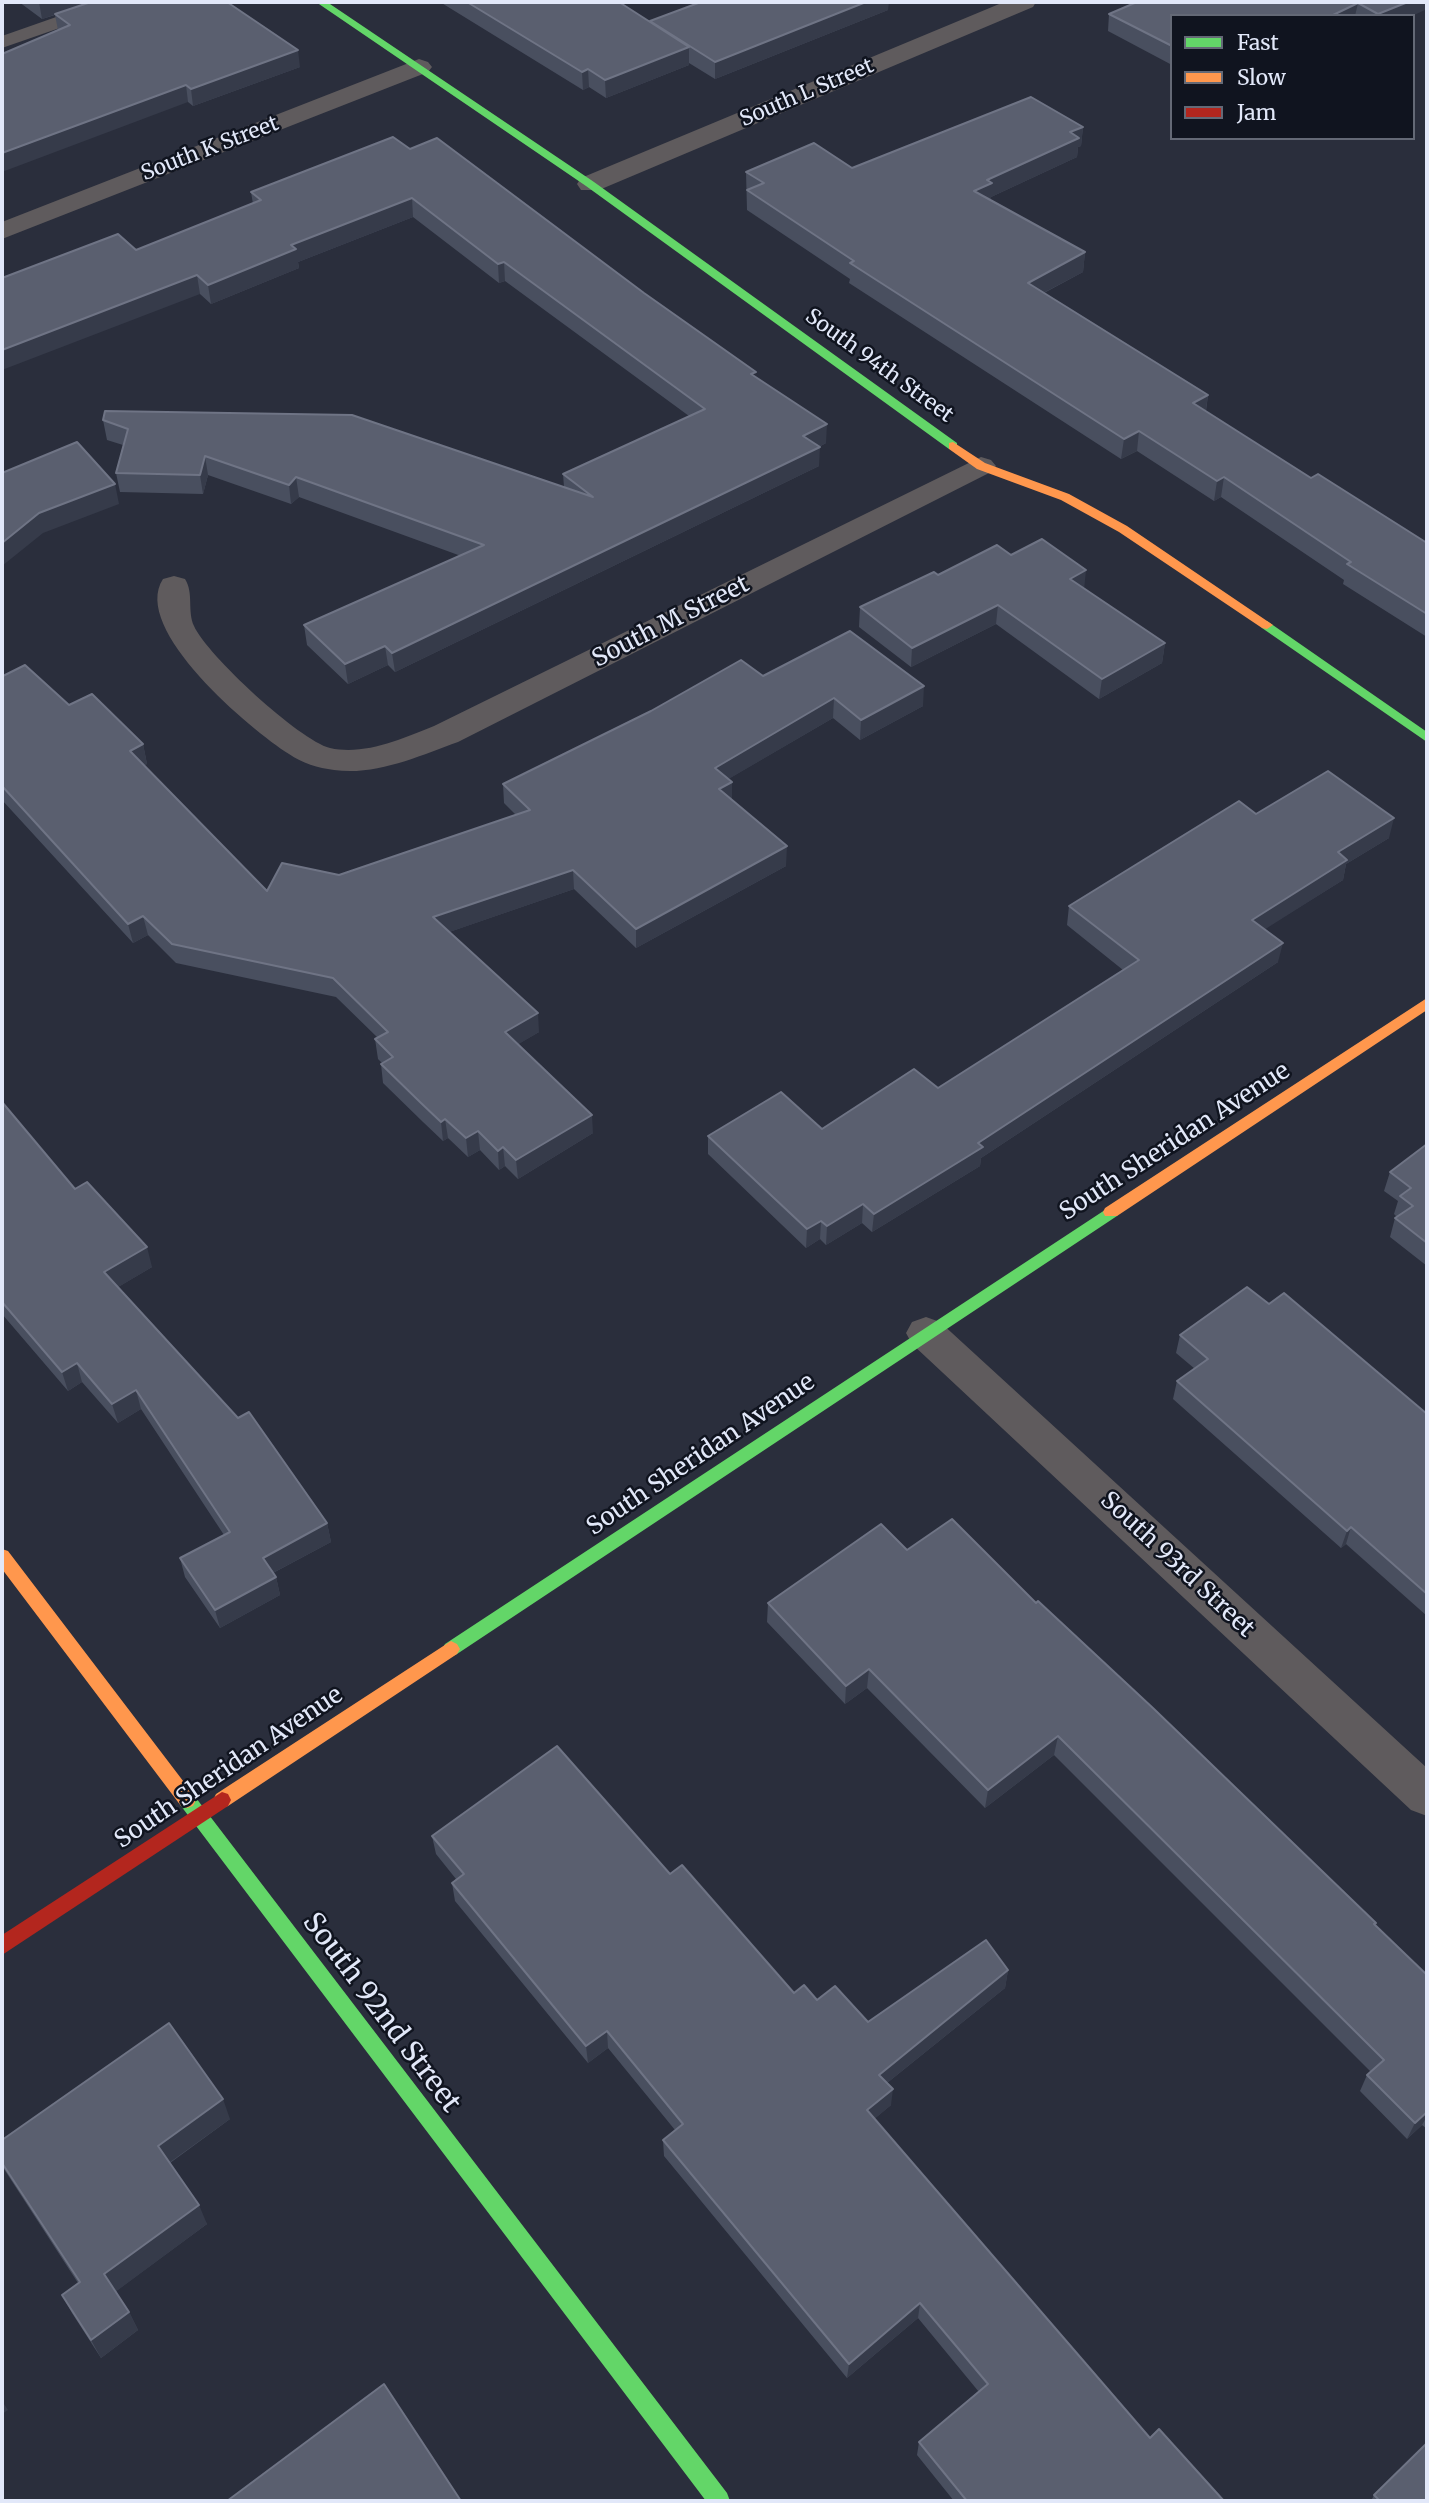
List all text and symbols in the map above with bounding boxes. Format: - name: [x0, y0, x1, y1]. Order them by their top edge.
- legend: [1170, 14, 1415, 140]
- text: Fast: [1237, 29, 1279, 56]
- street label: South L Street: [736, 53, 878, 133]
- text: Slow: [1237, 64, 1286, 91]
- text: Jam: [1237, 99, 1276, 126]
- street label: South K Street: [138, 111, 282, 187]
- street label: South 94th Street: [800, 304, 958, 428]
- street label: South M Street: [588, 570, 754, 674]
- street label: South Sheridan Avenue: [1055, 1057, 1295, 1227]
- street label: South Sheridan Avenue: [582, 1368, 820, 1542]
- street label: South 93rd Street: [1094, 1486, 1260, 1644]
- street label: South Sheridan Avenue: [110, 1681, 348, 1855]
- street label: South 92nd Street: [295, 1907, 467, 2119]

